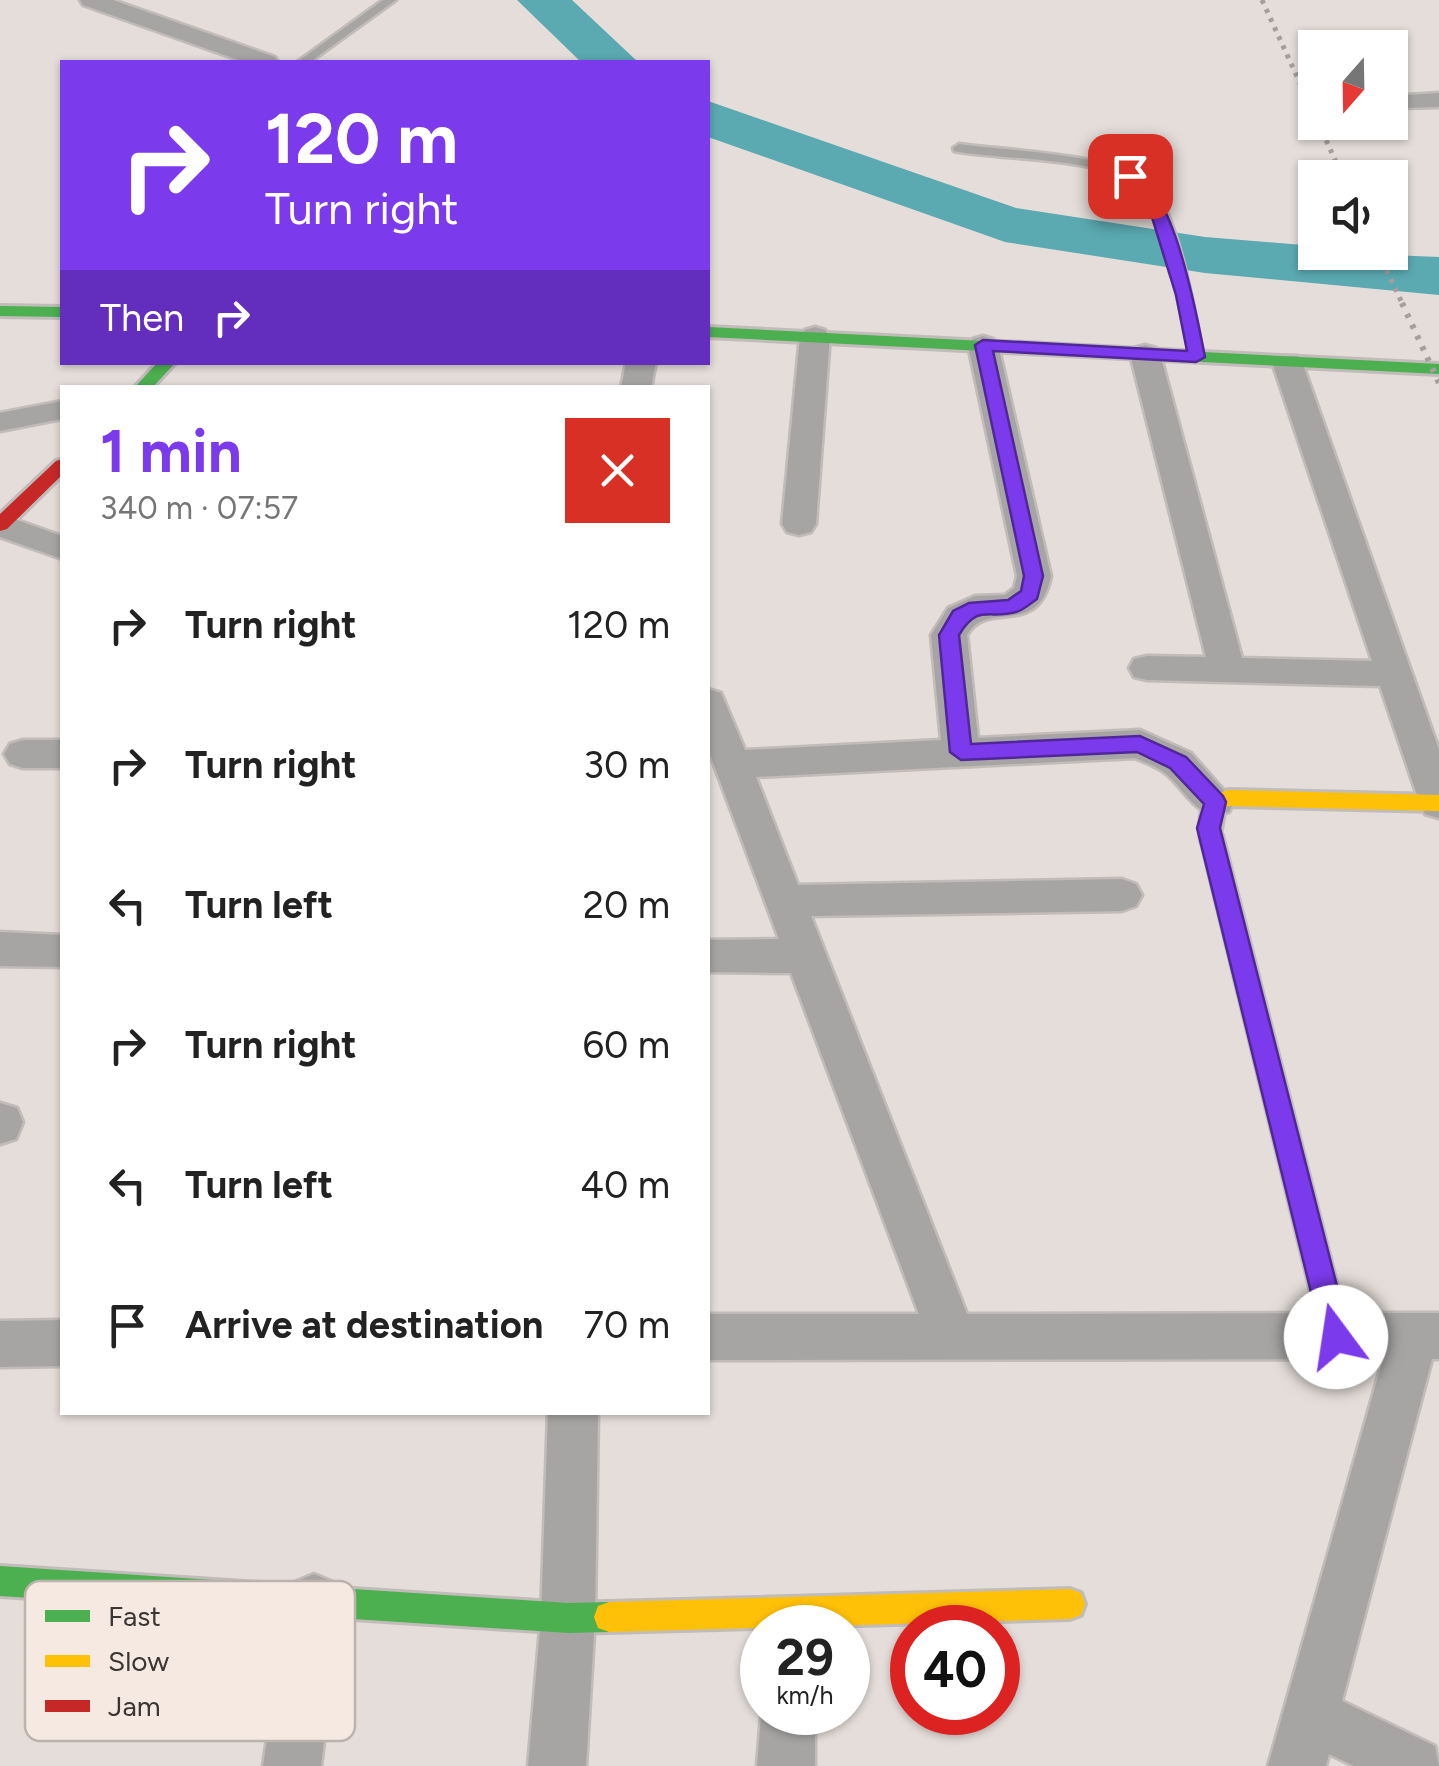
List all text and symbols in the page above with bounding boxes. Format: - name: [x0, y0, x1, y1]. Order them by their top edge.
- north arrow: [1298, 30, 1408, 140]
- map controls: [1298, 30, 1408, 270]
- text: 120 m: [265, 96, 458, 181]
- icon: right: [100, 100, 230, 230]
- pin: [1088, 134, 1173, 219]
- icon: arrive: [1103, 149, 1158, 204]
- button: sound: [1298, 160, 1408, 270]
- text: Turn right: [265, 181, 458, 235]
- icon: right: [204, 290, 259, 345]
- text: Then: [100, 295, 184, 341]
- text: 1 min: [100, 415, 242, 487]
- button: close: [565, 418, 670, 523]
- text: 340 m · 07:57: [100, 489, 298, 527]
- icon: right: [100, 598, 155, 653]
- text: Turn right: [185, 602, 357, 648]
- text: 120 m: [567, 602, 670, 648]
- icon: right: [100, 738, 155, 793]
- text: Turn right: [185, 742, 357, 788]
- text: 30 m: [583, 742, 670, 788]
- icon: left: [100, 878, 155, 933]
- text: Turn left: [185, 882, 333, 928]
- text: 20 m: [583, 882, 670, 928]
- icon: right: [100, 1018, 155, 1073]
- text: Turn right: [185, 1022, 357, 1068]
- text: 60 m: [582, 1022, 670, 1068]
- icon: left: [100, 1158, 155, 1213]
- text: Turn left: [185, 1162, 333, 1208]
- text: 40 m: [580, 1162, 670, 1208]
- position arrow: [1284, 1285, 1388, 1389]
- icon: arrive: [100, 1298, 155, 1353]
- text: Arrive at destination: [185, 1302, 543, 1348]
- text: 70 m: [584, 1302, 670, 1348]
- legend: [25, 1581, 355, 1741]
- text: Fast: [108, 1599, 161, 1633]
- speed limit sign: 40: [890, 1605, 1020, 1735]
- text: 29: [776, 1627, 834, 1688]
- text: Slow: [108, 1644, 169, 1678]
- text: km/h: [776, 1680, 834, 1710]
- text: Jam: [108, 1689, 161, 1723]

